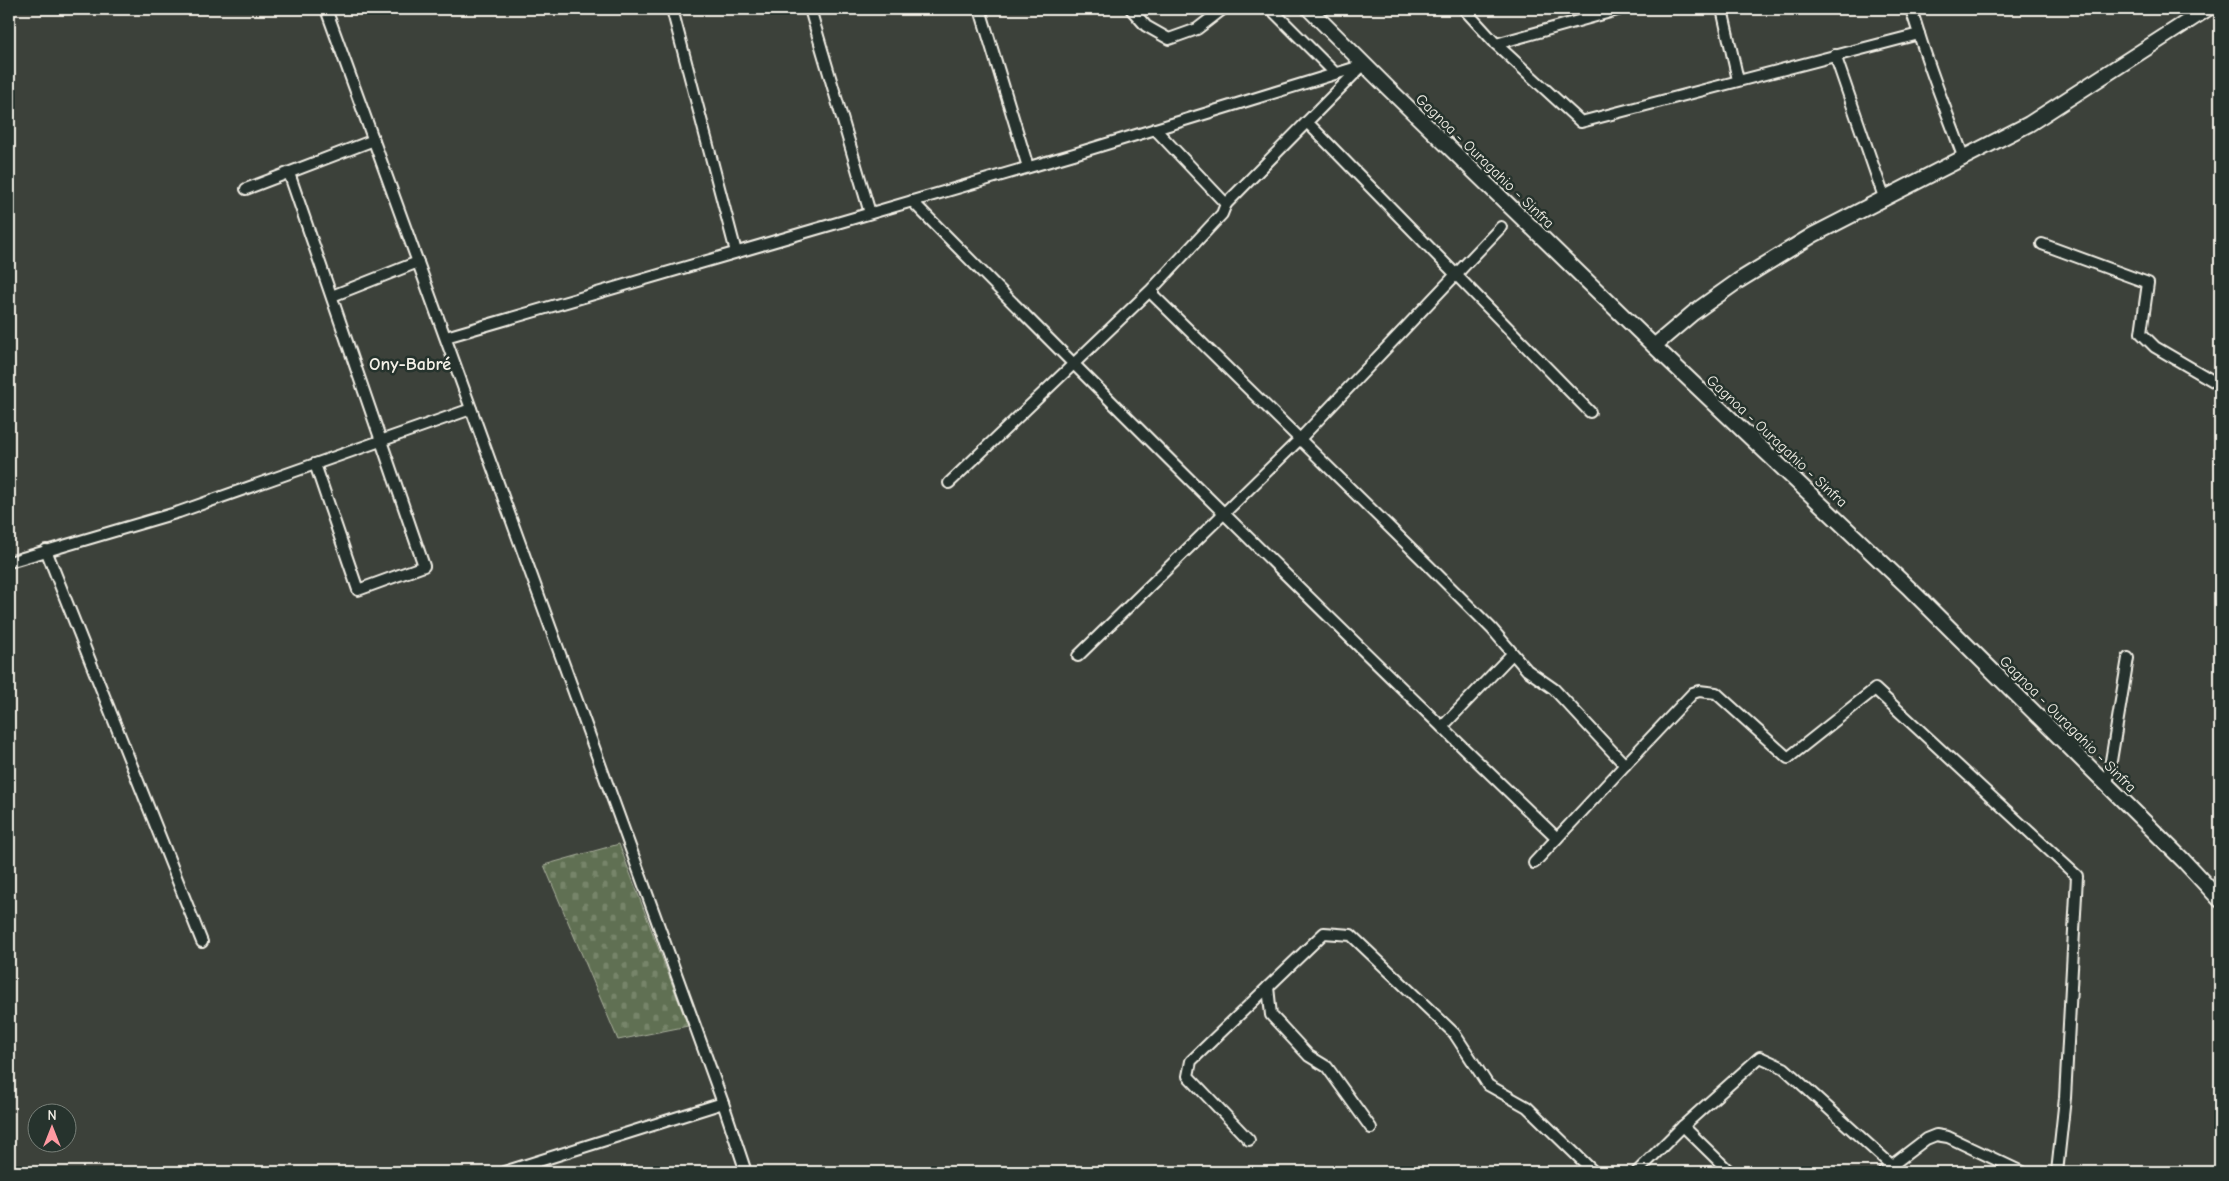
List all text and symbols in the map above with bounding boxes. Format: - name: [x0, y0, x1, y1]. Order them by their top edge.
- street label: Gagnoa - Ouragahio - Sinfra: [1412, 90, 1558, 232]
- district label: Ony-Babré: [369, 354, 451, 375]
- street label: Gagnoa - Ouragahio - Sinfra: [1703, 371, 1851, 511]
- street label: Gagnoa - Ouragahio - Sinfra: [1996, 652, 2140, 796]
- north arrow: [28, 1104, 78, 1154]
- text: N: [47, 1107, 57, 1124]

